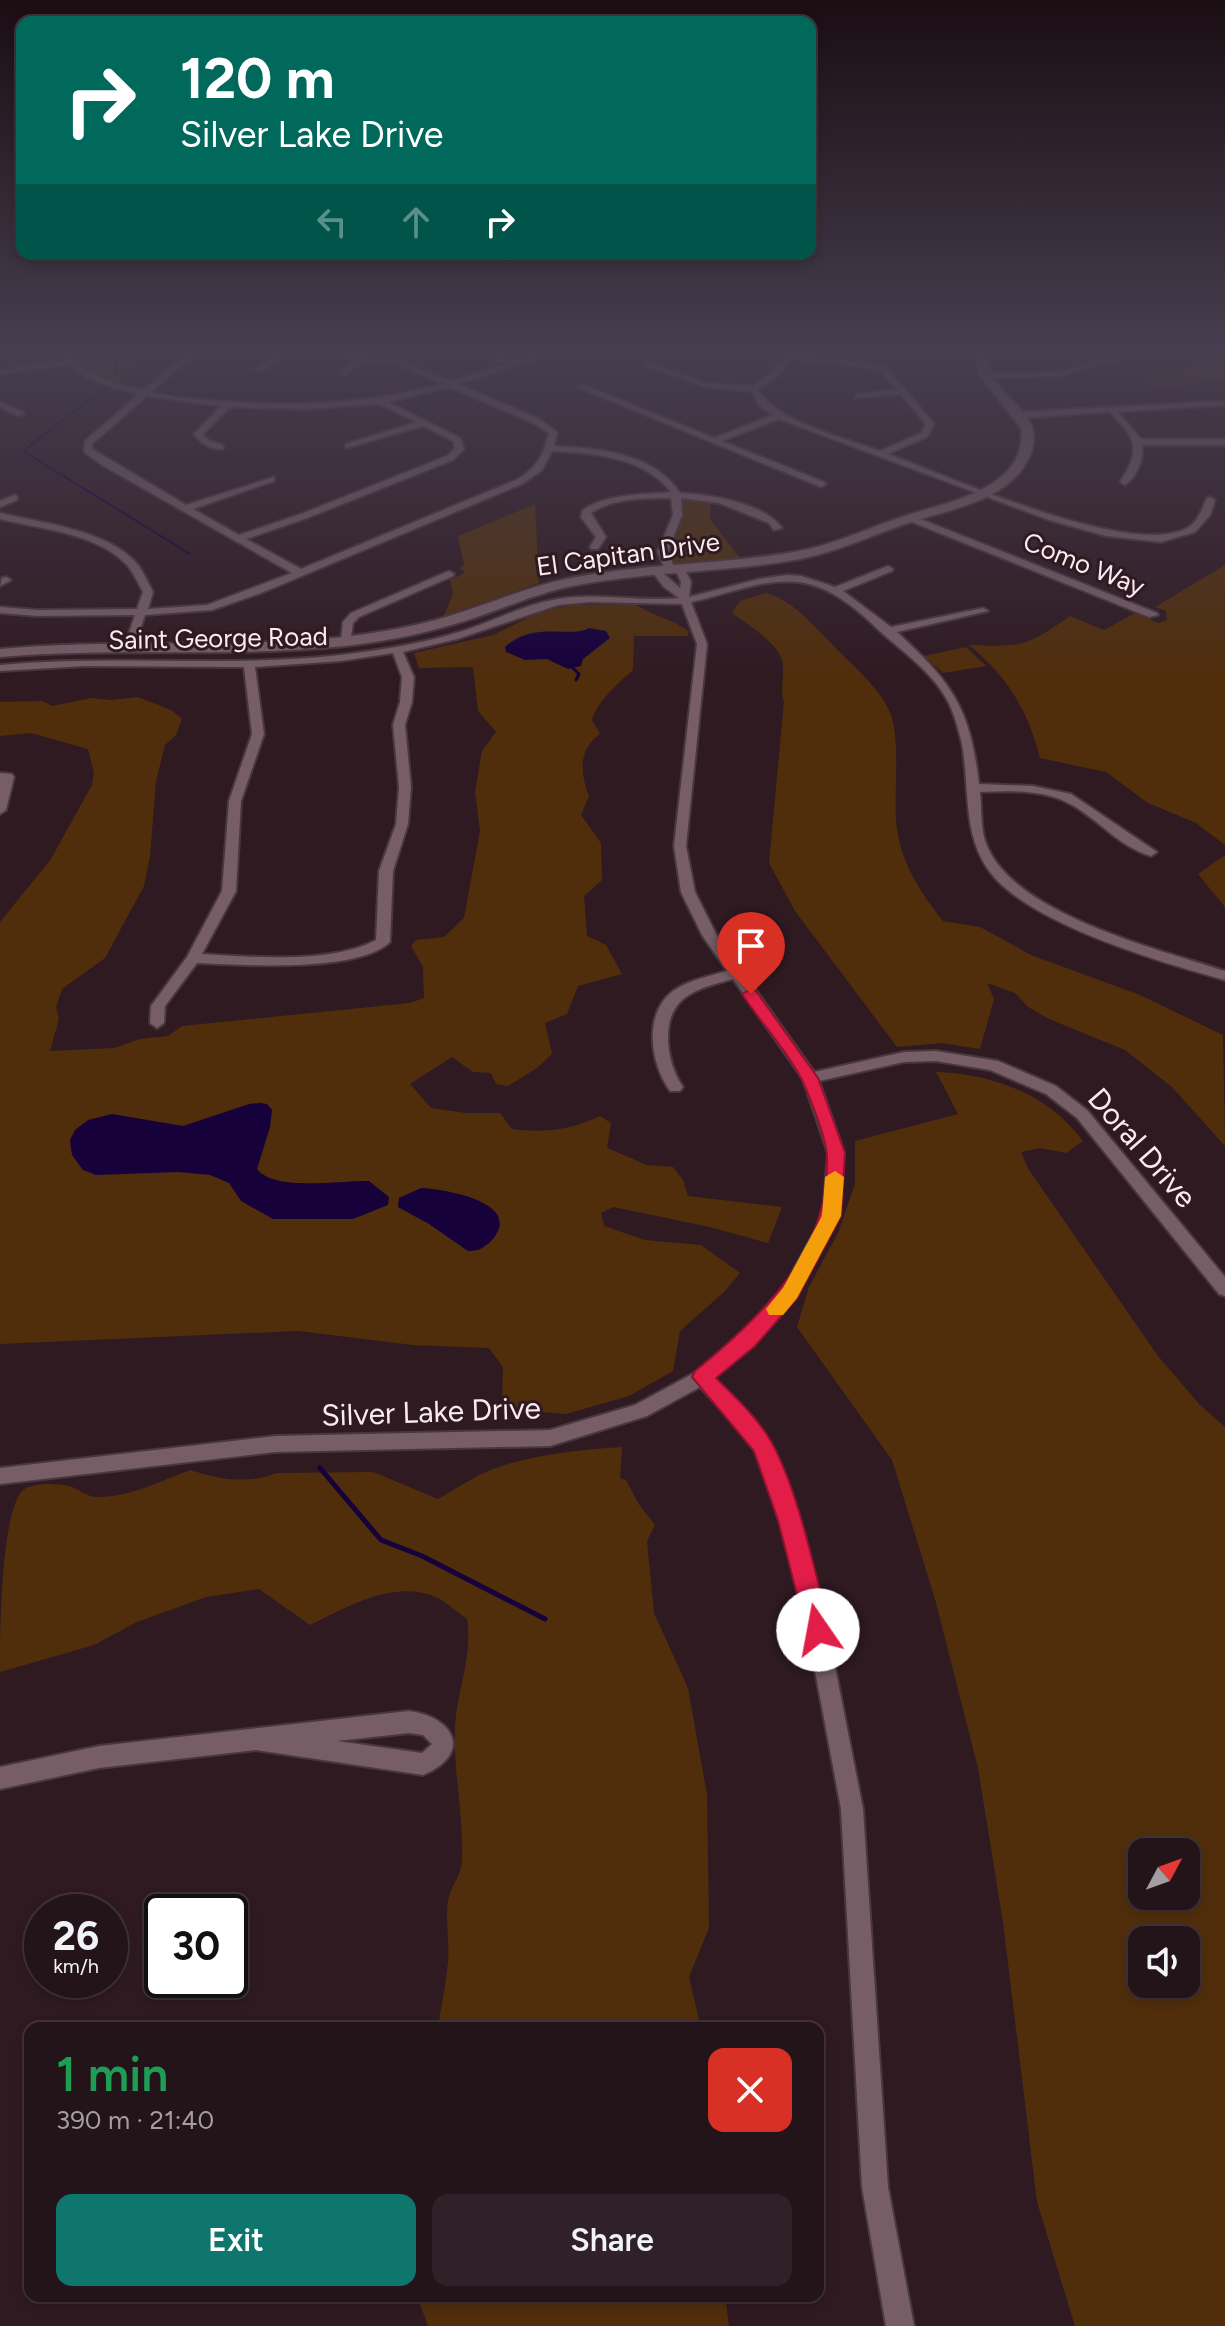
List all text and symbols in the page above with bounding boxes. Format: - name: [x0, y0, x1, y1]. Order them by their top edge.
- text: 120 m: [180, 45, 335, 112]
- icon: right: [48, 48, 152, 152]
- text: Silver Lake Drive: [180, 113, 443, 156]
- icon: left: [310, 200, 354, 244]
- icon: ahead: [394, 200, 438, 244]
- icon: right: [478, 200, 522, 244]
- street label: El Capitan Drive: [534, 525, 722, 583]
- street label: Como Way: [1019, 525, 1150, 603]
- street label: Saint George Road: [108, 620, 328, 656]
- pin: [717, 912, 785, 994]
- icon: arrive: [729, 924, 773, 968]
- street label: Doral Drive: [1080, 1080, 1205, 1215]
- street label: Silver Lake Drive: [321, 1389, 541, 1434]
- position arrow: [776, 1588, 860, 1672]
- north arrow: [1128, 1838, 1200, 1910]
- map controls: [1128, 1838, 1200, 1998]
- speed limit sign: 30: [144, 1894, 248, 1998]
- text: 26: [53, 1912, 99, 1960]
- button: sound: [1128, 1926, 1200, 1998]
- text: km/h: [53, 1954, 99, 1978]
- text: 1 min: [56, 2045, 168, 2103]
- button: close: [708, 2048, 792, 2132]
- text: 390 m · 21:40: [56, 2104, 214, 2136]
- button: Exit: [56, 2194, 416, 2286]
- button: Share: [432, 2194, 792, 2286]

